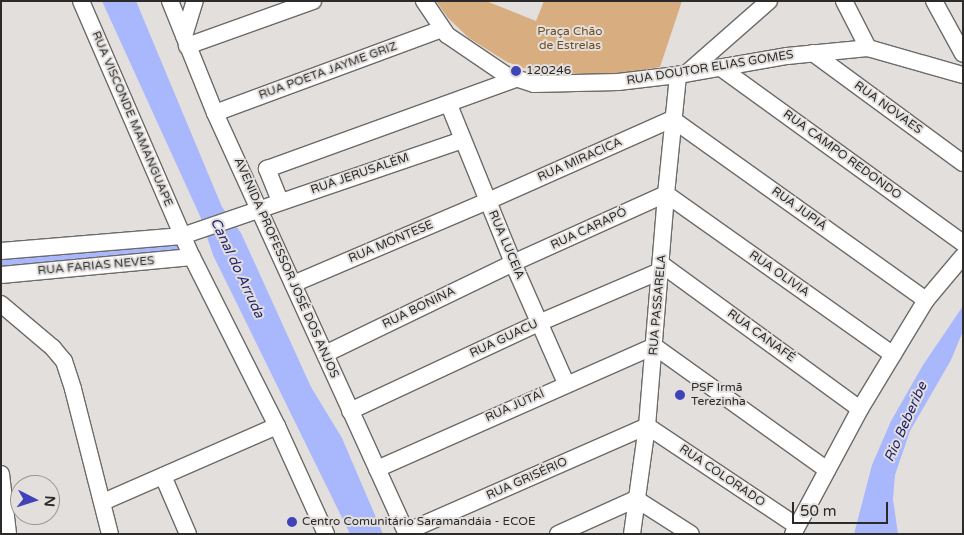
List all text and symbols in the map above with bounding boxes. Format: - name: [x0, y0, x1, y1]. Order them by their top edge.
- park label: Praça Chão de Estrelas: [537, 25, 603, 53]
- street label: RUA VISCONDE MAMANGUAPE: [88, 29, 176, 209]
- street label: RUA POETA JAYME GRIZ: [257, 39, 399, 103]
- street label: RUA DOUTOR ELIAS GOMES: [626, 48, 794, 88]
- place label: 120246: [526, 64, 571, 78]
- marker: 120246: [510, 65, 522, 77]
- street label: RUA NOVAES: [851, 79, 925, 137]
- street label: RUA CAMPO REDONDO: [780, 107, 904, 203]
- street label: RUA MIRACICA: [536, 135, 624, 185]
- street label: RUA JERUSALÉM: [309, 150, 411, 198]
- street label: AVENIDA PROFESSOR JOSÉ DOS ANJOS: [231, 155, 341, 381]
- street label: RUA JUPIÁ: [769, 184, 829, 234]
- street label: RUA CARAPÓ: [549, 205, 629, 253]
- street label: RUA LUCEIA: [485, 208, 527, 282]
- water label: Canal do Arruda: [206, 215, 268, 321]
- street label: RUA MONTESE: [347, 218, 435, 266]
- street label: RUA OLIVIA: [746, 248, 812, 300]
- street label: RUA FARIAS NEVES: [37, 254, 155, 278]
- street label: RUA PASSARELA: [646, 254, 670, 356]
- street label: RUA BONINA: [380, 284, 458, 332]
- street label: RUA CANAFÉ: [724, 307, 798, 365]
- street label: RUA GUACU: [468, 317, 540, 361]
- water label: Rio Beberibe: [881, 380, 931, 464]
- place label: PSF Irmã Terezinha: [691, 381, 746, 409]
- street label: RUA JUTAÍ: [483, 387, 547, 425]
- marker: PSF Irmã Terezinha: [673, 388, 687, 402]
- street label: RUA COLORADO: [676, 442, 768, 510]
- street label: RUA GRISÉRIO: [484, 455, 570, 503]
- north arrow: [10, 475, 60, 525]
- scale bar: [794, 492, 890, 524]
- text: N: [40, 495, 58, 508]
- text: 50 m: [800, 502, 837, 520]
- place label: Centro Comunitário Saramandáia - ECOE: [302, 515, 536, 529]
- marker: Centro Comunitário Saramandáia - ECOE: [286, 516, 298, 528]

